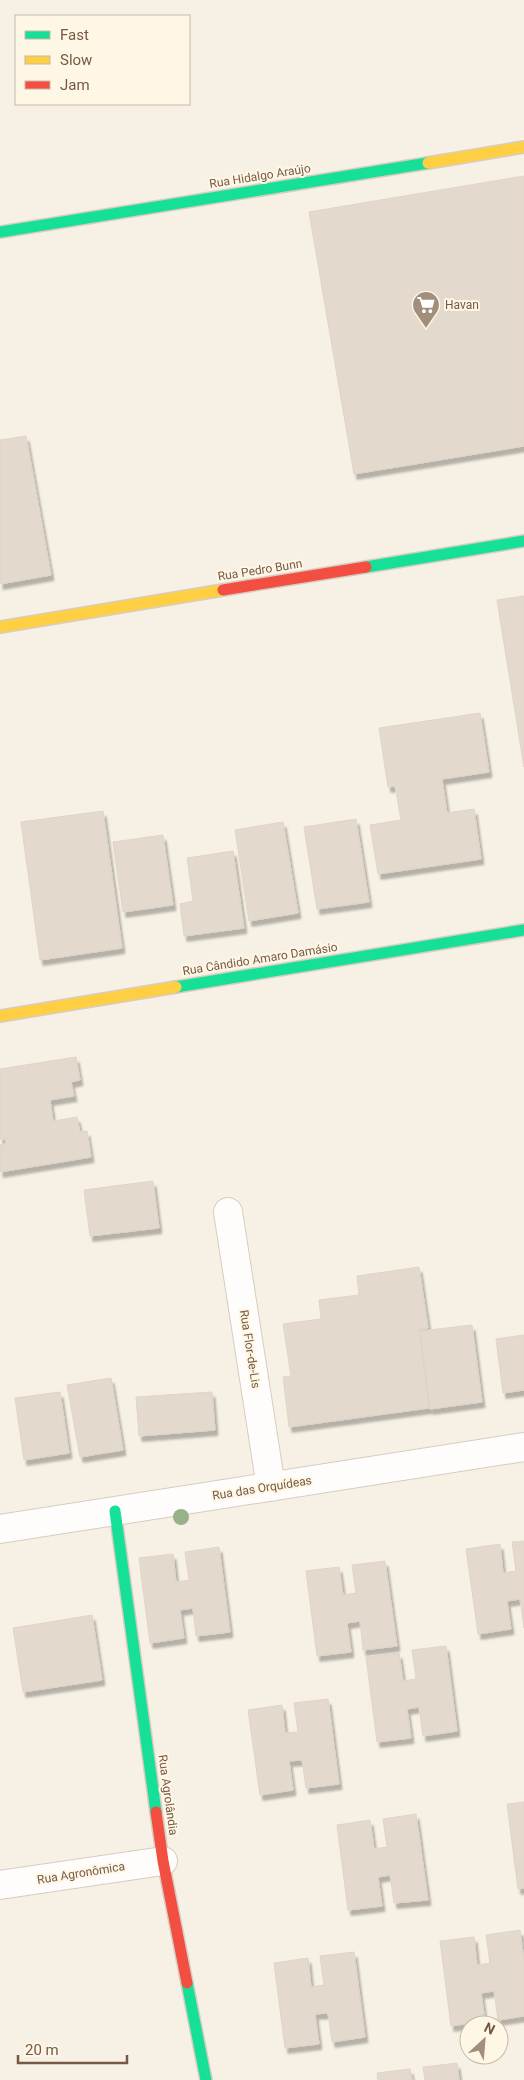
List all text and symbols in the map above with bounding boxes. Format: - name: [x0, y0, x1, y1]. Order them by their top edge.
- legend: [15, 15, 190, 105]
- text: Fast: [60, 26, 89, 44]
- text: Slow: [60, 51, 92, 69]
- text: Jam: [60, 76, 90, 94]
- street label: Rua Hidalgo Araújo: [208, 161, 312, 191]
- supermarket icon: Havan: [411, 290, 441, 329]
- place label: Havan: [445, 298, 479, 312]
- street label: Rua Pedro Bunn: [217, 556, 303, 584]
- street label: Rua Cândido Amaro Damásio: [181, 940, 339, 978]
- street label: Rua Flor-de-Lis: [237, 1309, 263, 1389]
- street label: Rua das Orquídeas: [211, 1473, 313, 1503]
- street label: Rua Agrolândia: [155, 1754, 181, 1836]
- street label: Rua Agronômica: [36, 1859, 126, 1887]
- north arrow: [459, 2015, 509, 2065]
- text: N: [482, 2019, 498, 2038]
- scale bar: [18, 2032, 126, 2064]
- text: 20 m: [25, 2041, 59, 2059]

